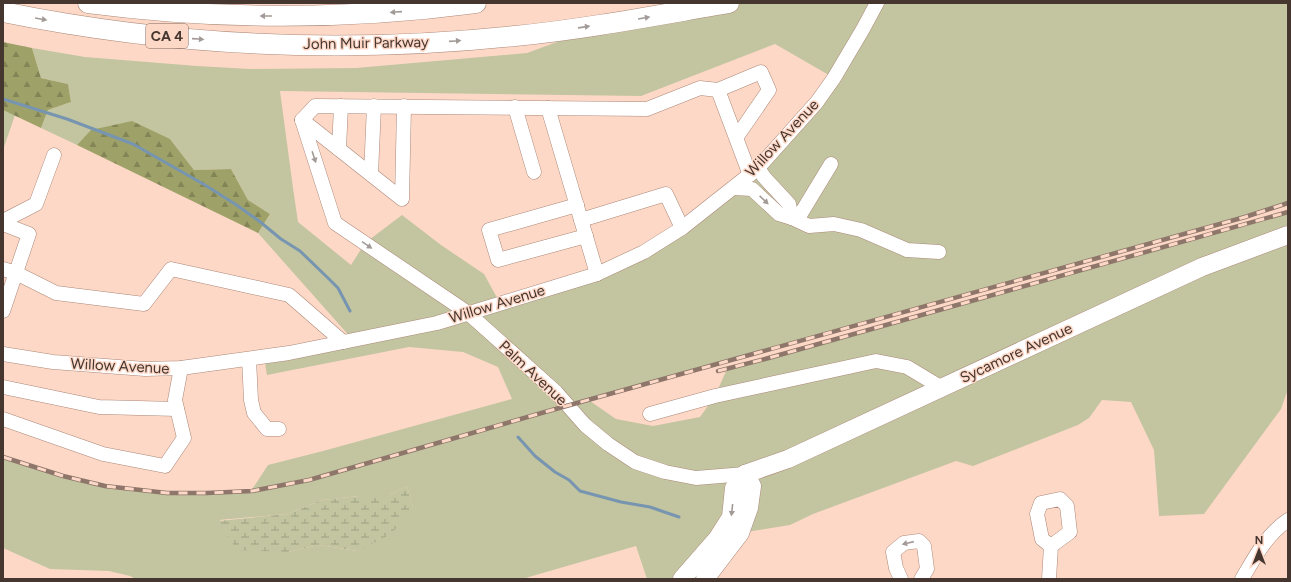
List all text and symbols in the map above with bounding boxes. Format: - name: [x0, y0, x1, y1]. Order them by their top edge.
- one-way arrow: [390, 8, 402, 15]
- one-way arrow: [259, 13, 272, 19]
- one-way arrow: [638, 14, 650, 20]
- one-way arrow: [35, 16, 47, 22]
- road number: CA 4: [146, 24, 188, 48]
- one-way arrow: [578, 24, 590, 30]
- street label: John Muir Parkway: [303, 33, 429, 53]
- one-way arrow: [192, 36, 204, 43]
- one-way arrow: [449, 37, 461, 44]
- street label: Willow Avenue: [742, 96, 822, 180]
- one-way arrow: [311, 151, 317, 163]
- one-way arrow: [759, 195, 769, 204]
- one-way arrow: [362, 241, 372, 249]
- street label: Willow Avenue: [447, 281, 547, 327]
- street label: Sycamore Avenue: [957, 319, 1075, 387]
- street label: Palm Avenue: [495, 337, 571, 409]
- street label: Willow Avenue: [70, 354, 170, 378]
- one-way arrow: [729, 504, 735, 516]
- north arrow: [1239, 530, 1279, 570]
- text: N: [1255, 534, 1263, 547]
- one-way arrow: [902, 540, 915, 546]

